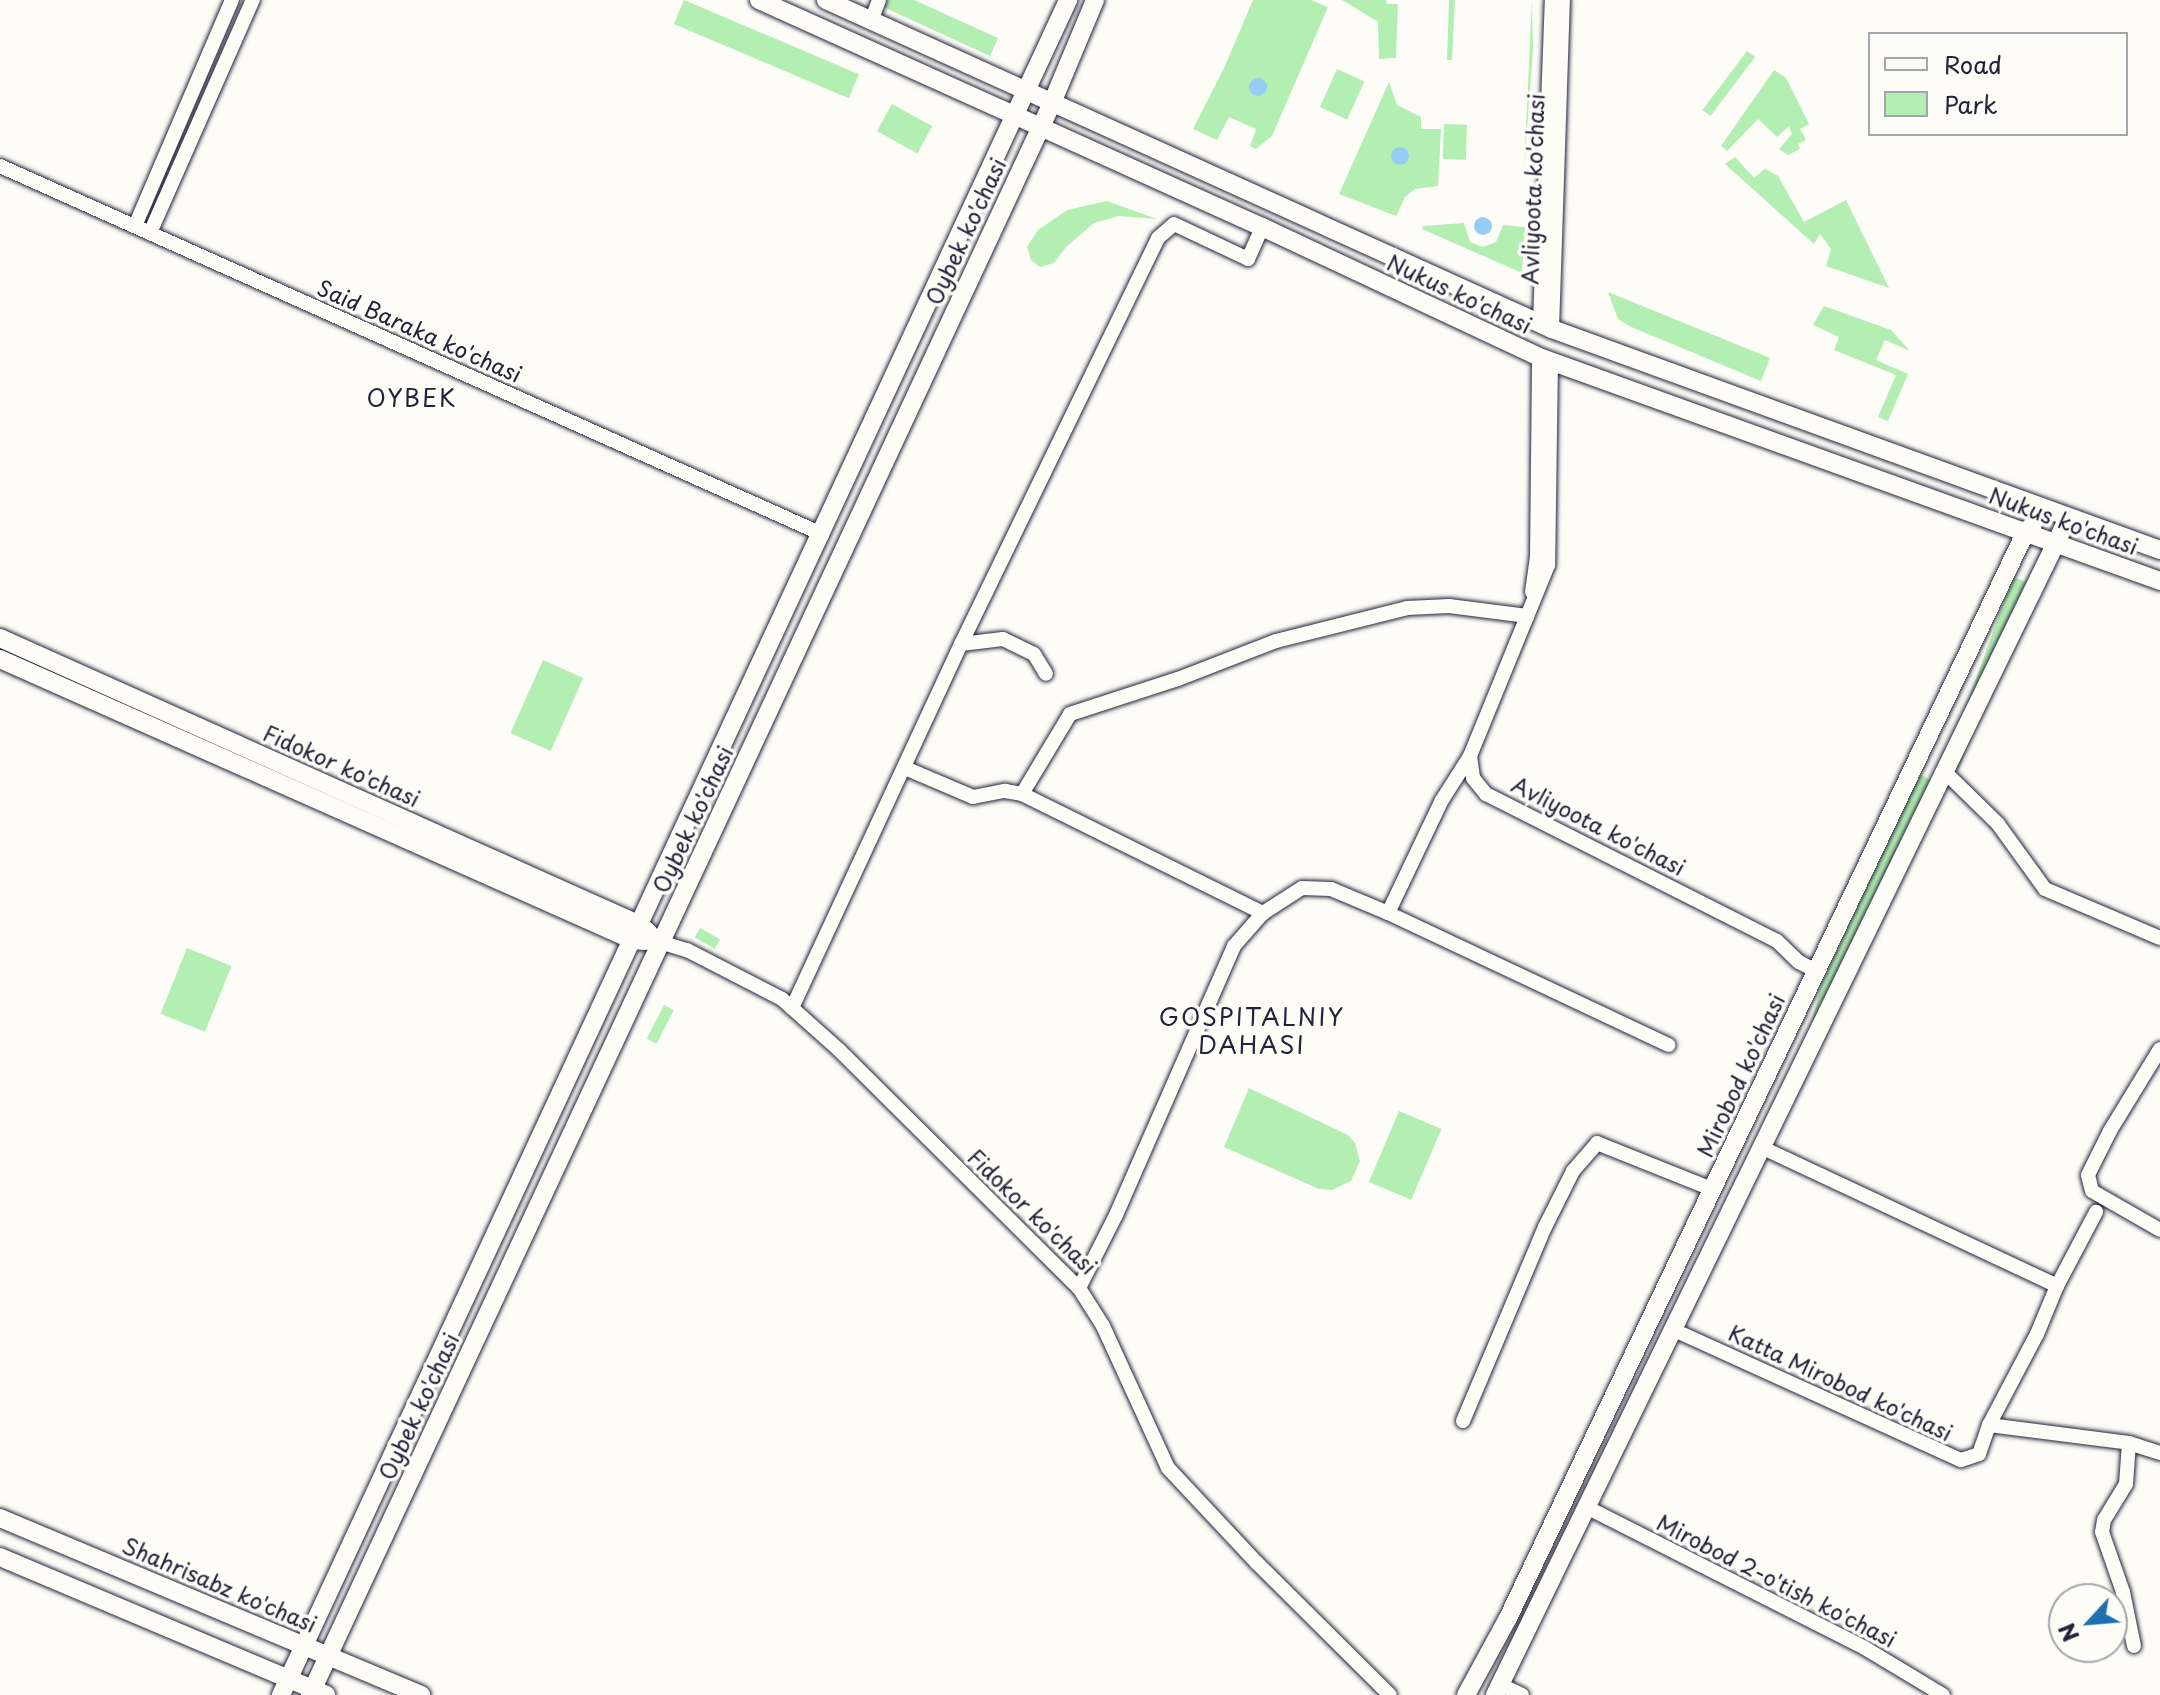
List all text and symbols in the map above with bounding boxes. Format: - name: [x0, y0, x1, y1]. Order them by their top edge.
- legend: [1868, 32, 2128, 136]
- text: Road: [1944, 46, 2002, 82]
- text: Park: [1944, 86, 1998, 122]
- street label: Avliyoota ko'chasi: [1515, 93, 1549, 285]
- street label: Oybek ko'chasi: [919, 153, 1011, 309]
- street label: Nukus ko'chasi: [1383, 248, 1537, 338]
- street label: Said Baraka ko'chasi: [313, 273, 527, 387]
- district label: OYBEK: [367, 384, 457, 412]
- street label: Nukus ko'chasi: [1986, 481, 2142, 559]
- street label: Fidokor ko'chasi: [259, 718, 425, 812]
- street label: Oybek ko'chasi: [646, 741, 738, 897]
- street label: Avliyoota ko'chasi: [1508, 770, 1690, 880]
- street label: Mirobod ko'chasi: [1691, 989, 1789, 1161]
- district label: GOSPITALNIY DAHASI: [1160, 1003, 1344, 1059]
- street label: Fidokor ko'chasi: [963, 1143, 1103, 1279]
- street label: Katta Mirobod ko'chasi: [1725, 1319, 1957, 1445]
- street label: Oybek ko'chasi: [372, 1328, 464, 1484]
- street label: Mirobod 2-o'tish ko'chasi: [1653, 1508, 1901, 1652]
- street label: Shahrisabz ko'chasi: [119, 1531, 321, 1637]
- north arrow: [2048, 1583, 2128, 1663]
- text: N: [2049, 1618, 2086, 1648]

